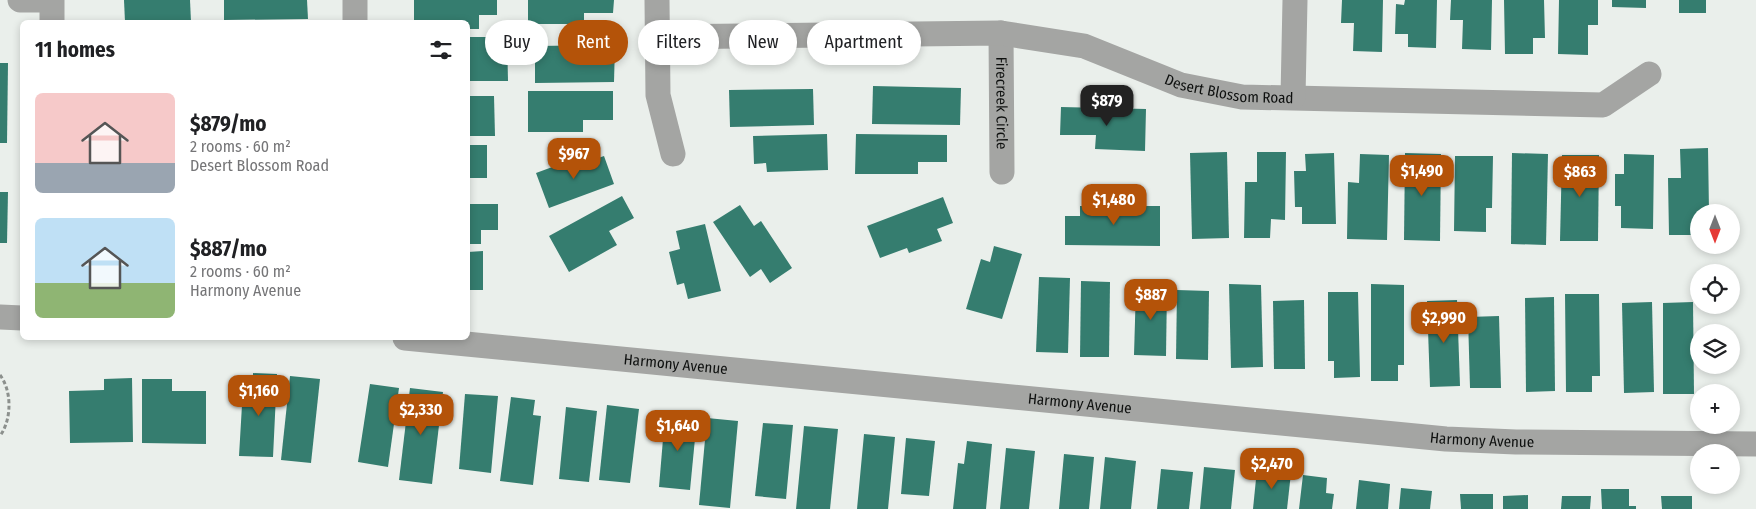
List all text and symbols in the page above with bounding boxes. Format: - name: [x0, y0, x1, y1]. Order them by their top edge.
- chip: Buy: [485, 20, 548, 65]
- chip: Rent: [558, 20, 628, 65]
- chip: Filters: [638, 20, 719, 65]
- chip: New: [729, 20, 797, 65]
- chip: Apartment: [807, 20, 921, 65]
- icon: filters: [427, 36, 455, 64]
- text: 11 homes: [35, 37, 115, 63]
- street label: Firecreek Circle: [992, 57, 1011, 149]
- street label: Desert Blossom Road: [1162, 70, 1294, 107]
- pin: $879: [1077, 84, 1137, 127]
- text: $879: [1091, 91, 1123, 110]
- text: $879/mo: [190, 111, 267, 137]
- icon: home: [75, 113, 135, 173]
- text: 2 rooms · 60 m²: [190, 137, 291, 156]
- pin: $967: [544, 138, 604, 180]
- text: $967: [559, 144, 589, 163]
- pin: $1,490: [1381, 154, 1463, 197]
- text: Desert Blossom Road: [190, 156, 329, 175]
- pin: $863: [1550, 156, 1610, 198]
- text: $1,490: [1401, 161, 1443, 180]
- text: $863: [1564, 162, 1596, 181]
- pin: $1,480: [1073, 184, 1155, 226]
- text: $1,480: [1093, 190, 1135, 209]
- north arrow: [1690, 204, 1740, 254]
- map controls: [1690, 204, 1740, 494]
- text: $887/mo: [190, 236, 267, 262]
- icon: home: [75, 238, 135, 298]
- text: 2 rooms · 60 m²: [190, 262, 291, 281]
- button: locate: [1690, 264, 1740, 314]
- pin: $887: [1121, 278, 1181, 321]
- text: Harmony Avenue: [190, 281, 301, 300]
- text: $887: [1135, 285, 1167, 304]
- pin: $2,990: [1403, 302, 1485, 344]
- text: $2,990: [1422, 308, 1466, 327]
- button: layers: [1690, 324, 1740, 374]
- street label: Harmony Avenue: [623, 350, 729, 378]
- pin: $1,160: [218, 374, 300, 417]
- text: $1,160: [239, 381, 279, 400]
- button: +: [1690, 384, 1740, 434]
- street label: Harmony Avenue: [1027, 389, 1133, 417]
- pin: $2,330: [380, 394, 462, 436]
- text: $2,330: [400, 400, 442, 419]
- pin: $1,640: [637, 410, 719, 452]
- text: $1,640: [657, 416, 699, 435]
- street label: Harmony Avenue: [1429, 428, 1534, 451]
- button: −: [1690, 444, 1740, 494]
- pin: $2,470: [1231, 448, 1313, 490]
- text: $2,470: [1251, 454, 1293, 473]

